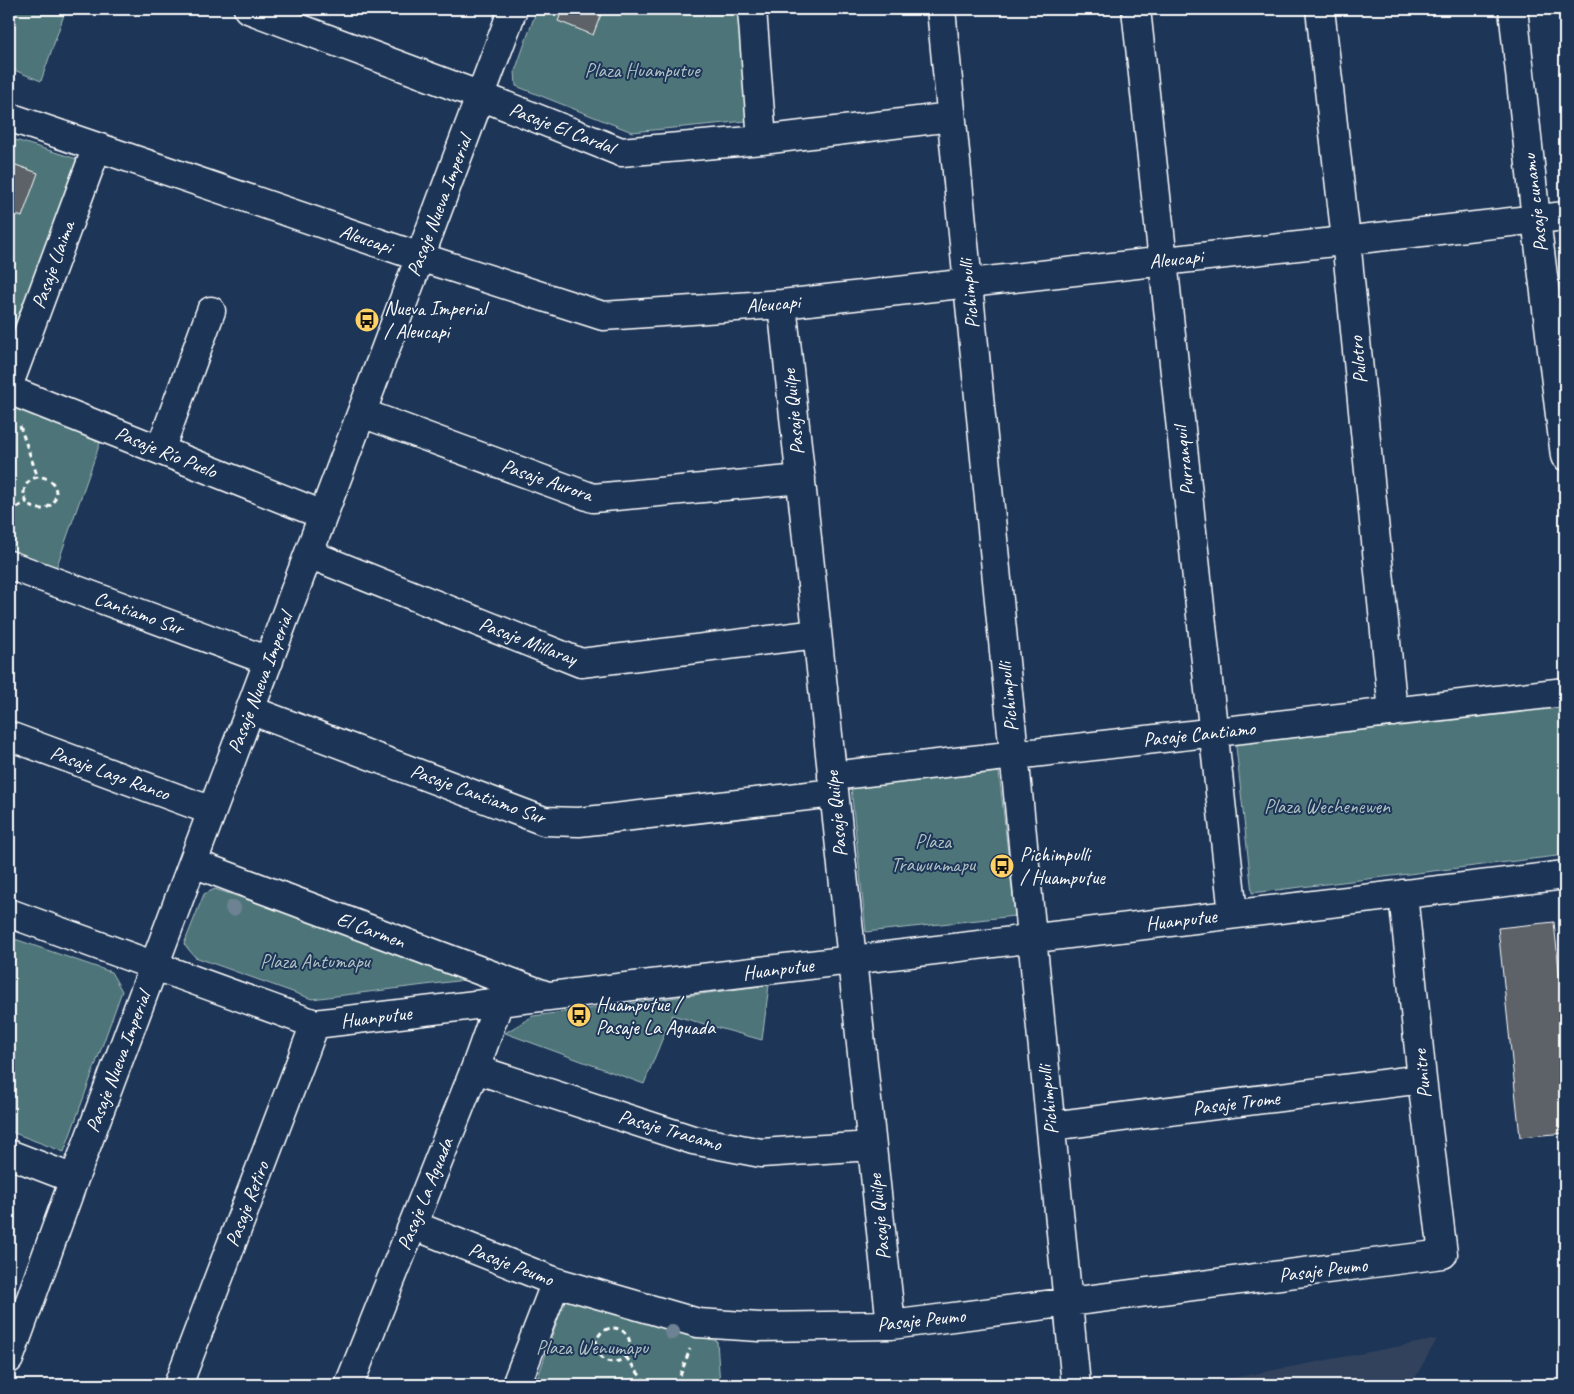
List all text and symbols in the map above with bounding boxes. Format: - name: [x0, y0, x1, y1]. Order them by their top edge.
- park label: Plaza Huamputue: [585, 58, 701, 83]
- street label: Pasaje El Cardal: [506, 96, 622, 161]
- street label: Pasaje Nueva Imperial: [401, 129, 479, 280]
- street label: Pasaje cunamu: [1516, 151, 1553, 254]
- street label: Pasaje Llaima: [26, 216, 81, 312]
- street label: Aleucapi: [336, 218, 398, 260]
- street label: Aleucapi: [1148, 244, 1206, 274]
- street label: Pichimpulli: [953, 256, 985, 330]
- street label: Aleucapi: [745, 289, 803, 319]
- place label: Nueva Imperial / Aleucapi: [384, 296, 490, 344]
- bus stop icon: Nueva Imperial / Aleucapi: [354, 307, 380, 333]
- street label: Pulotro: [1343, 334, 1373, 385]
- street label: Pasaje Quilpe: [776, 366, 810, 456]
- street label: Pasaje Río Puelo: [112, 420, 221, 484]
- street label: Purranquil: [1168, 422, 1200, 497]
- street label: Pasaje Aurora: [498, 453, 597, 508]
- street label: Cantiamo Sur: [91, 585, 189, 641]
- street label: Pasaje Nueva Imperial: [222, 606, 300, 757]
- street label: Pasaje Millaray: [476, 611, 583, 672]
- street label: Pichimpulli: [992, 659, 1024, 733]
- street label: Pasaje Cantiamo: [1142, 716, 1257, 752]
- street label: Pasaje Lago Ranco: [47, 740, 174, 806]
- street label: Pasaje Cantiamo Sur: [407, 758, 551, 831]
- street label: Pasaje Quilpe: [819, 768, 853, 858]
- park label: Plaza Wechenewen: [1264, 794, 1391, 819]
- park label: Plaza Trawunmapu: [891, 829, 977, 877]
- place label: Pichimpulli / Huamputue: [1020, 842, 1106, 890]
- bus stop icon: Pichimpulli / Huamputue: [989, 853, 1015, 879]
- street label: Huanputue: [1144, 903, 1219, 937]
- street label: El Carmen: [333, 906, 410, 954]
- park label: Plaza Antumapu: [260, 949, 371, 974]
- street label: Huanputue: [741, 952, 816, 986]
- street label: Pasaje Nueva Imperial: [80, 985, 158, 1136]
- place label: Huamputue / Pasaje La Aguada: [596, 992, 716, 1040]
- street label: Huanputue: [339, 1000, 414, 1034]
- bus stop icon: Huamputue / Pasaje La Aguada: [566, 1002, 592, 1028]
- street label: Punitre: [1407, 1047, 1437, 1100]
- street label: Pichimpulli: [1032, 1062, 1064, 1136]
- street label: Pasaje Trome: [1191, 1085, 1282, 1121]
- street label: Pasaje Tracamo: [616, 1103, 725, 1157]
- street label: Pasaje La Aguada: [391, 1133, 459, 1254]
- street label: Pasaje Retiro: [219, 1157, 275, 1250]
- street label: Pasaje Quilpe: [862, 1171, 896, 1261]
- street label: Pasaje Peumo: [465, 1236, 558, 1292]
- street label: Pasaje Peumo: [1278, 1252, 1369, 1288]
- street label: Pasaje Peumo: [876, 1303, 967, 1337]
- park label: Plaza Wenumapu: [536, 1335, 650, 1360]

